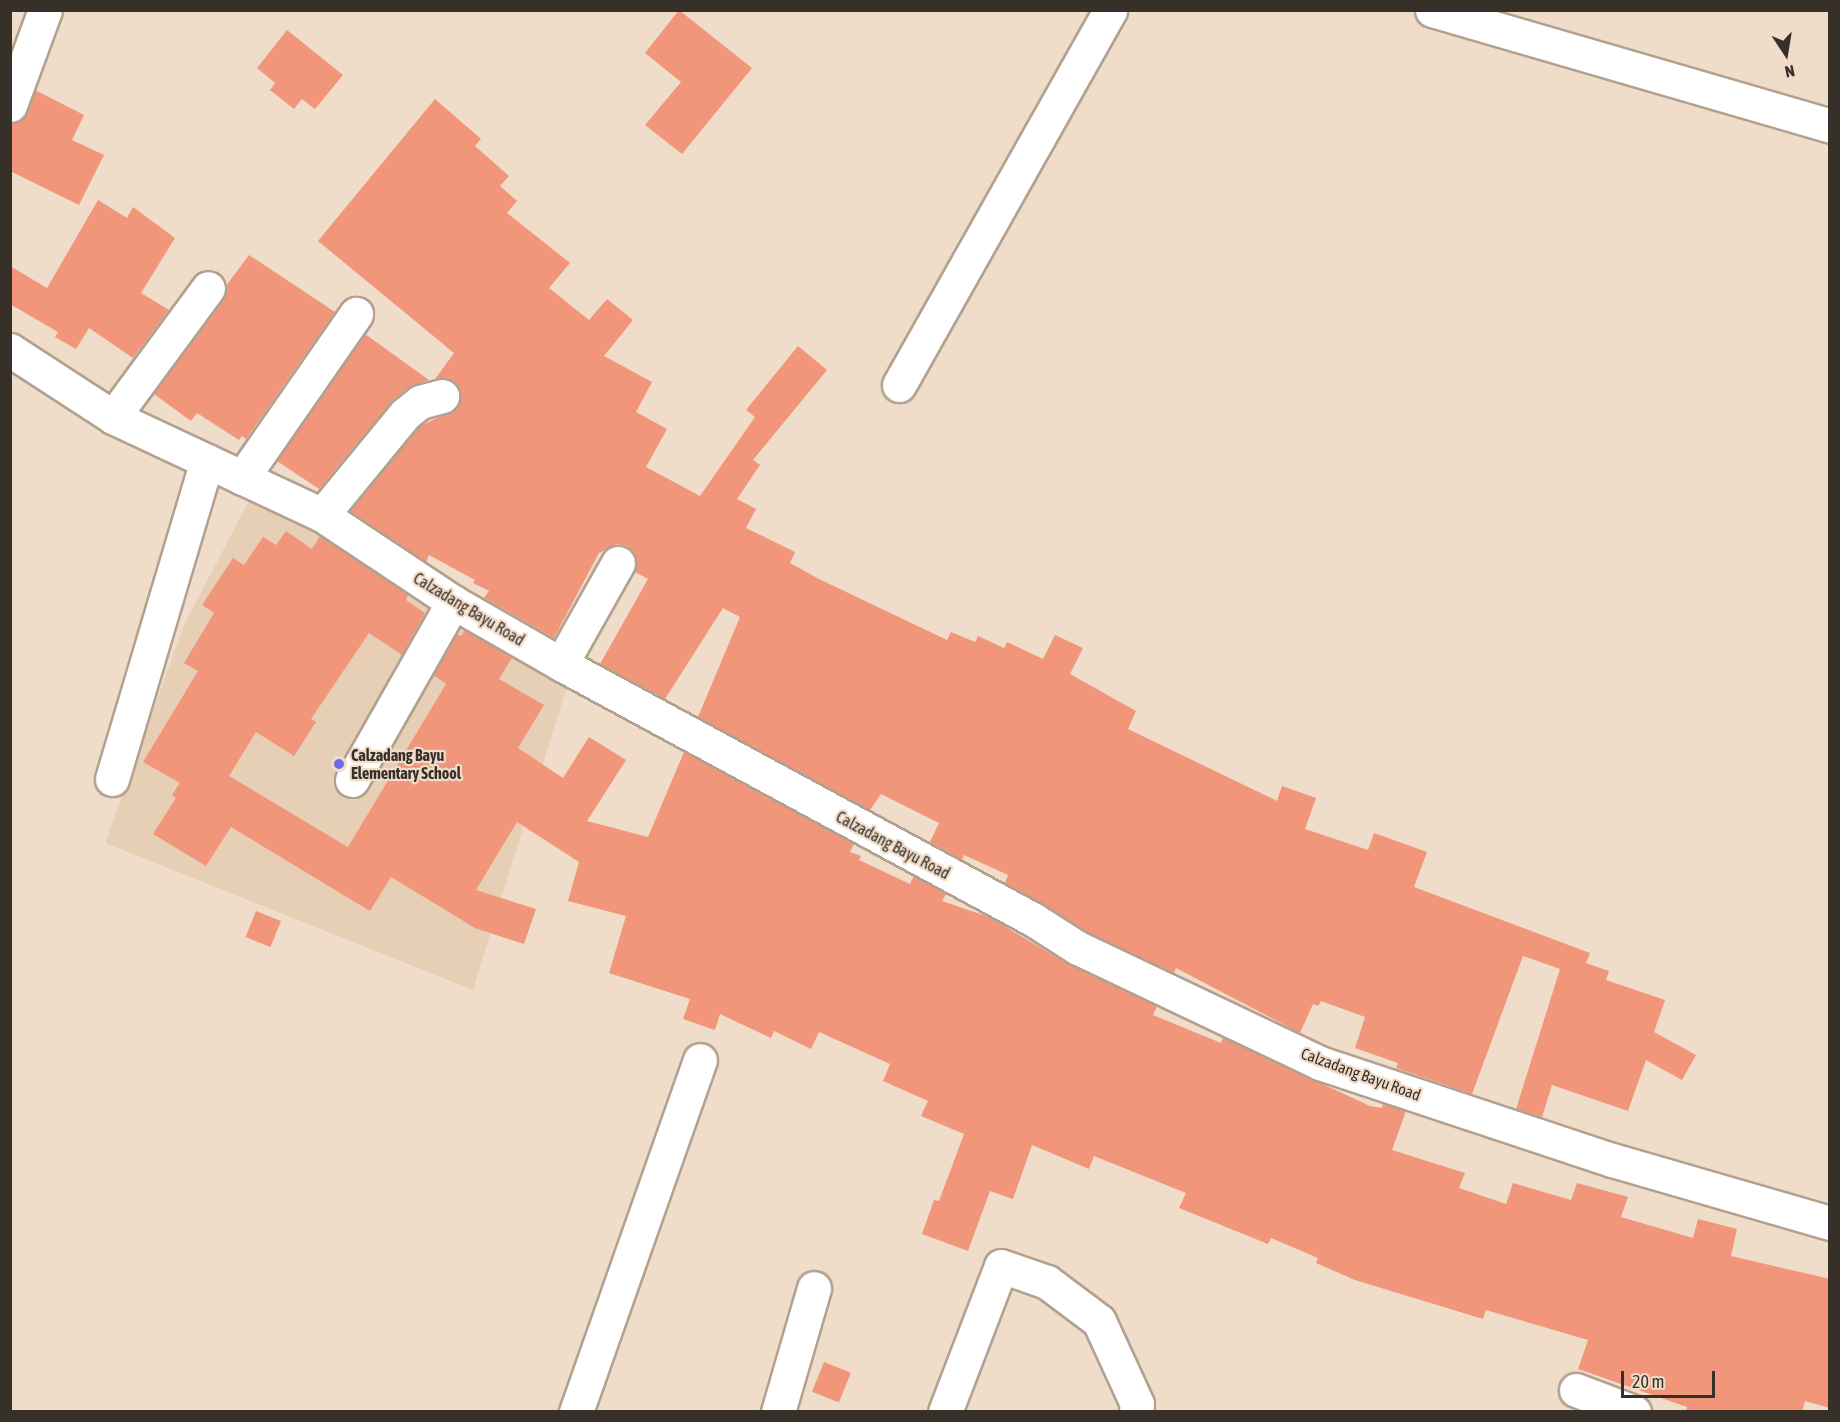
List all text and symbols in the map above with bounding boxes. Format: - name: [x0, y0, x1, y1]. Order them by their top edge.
- north arrow: [1756, 24, 1816, 84]
- text: N: [1783, 62, 1796, 81]
- street label: Calzadang Bayu Road: [410, 568, 528, 650]
- place label: Calzadang Bayu Elementary School: [351, 745, 461, 783]
- marker: Calzadang Bayu Elementary School: [332, 757, 346, 771]
- street label: Calzadang Bayu Road: [833, 807, 953, 883]
- street label: Calzadang Bayu Road: [1299, 1043, 1423, 1105]
- scale bar: [1624, 1359, 1718, 1397]
- text: 20 m: [1632, 1371, 1664, 1392]

